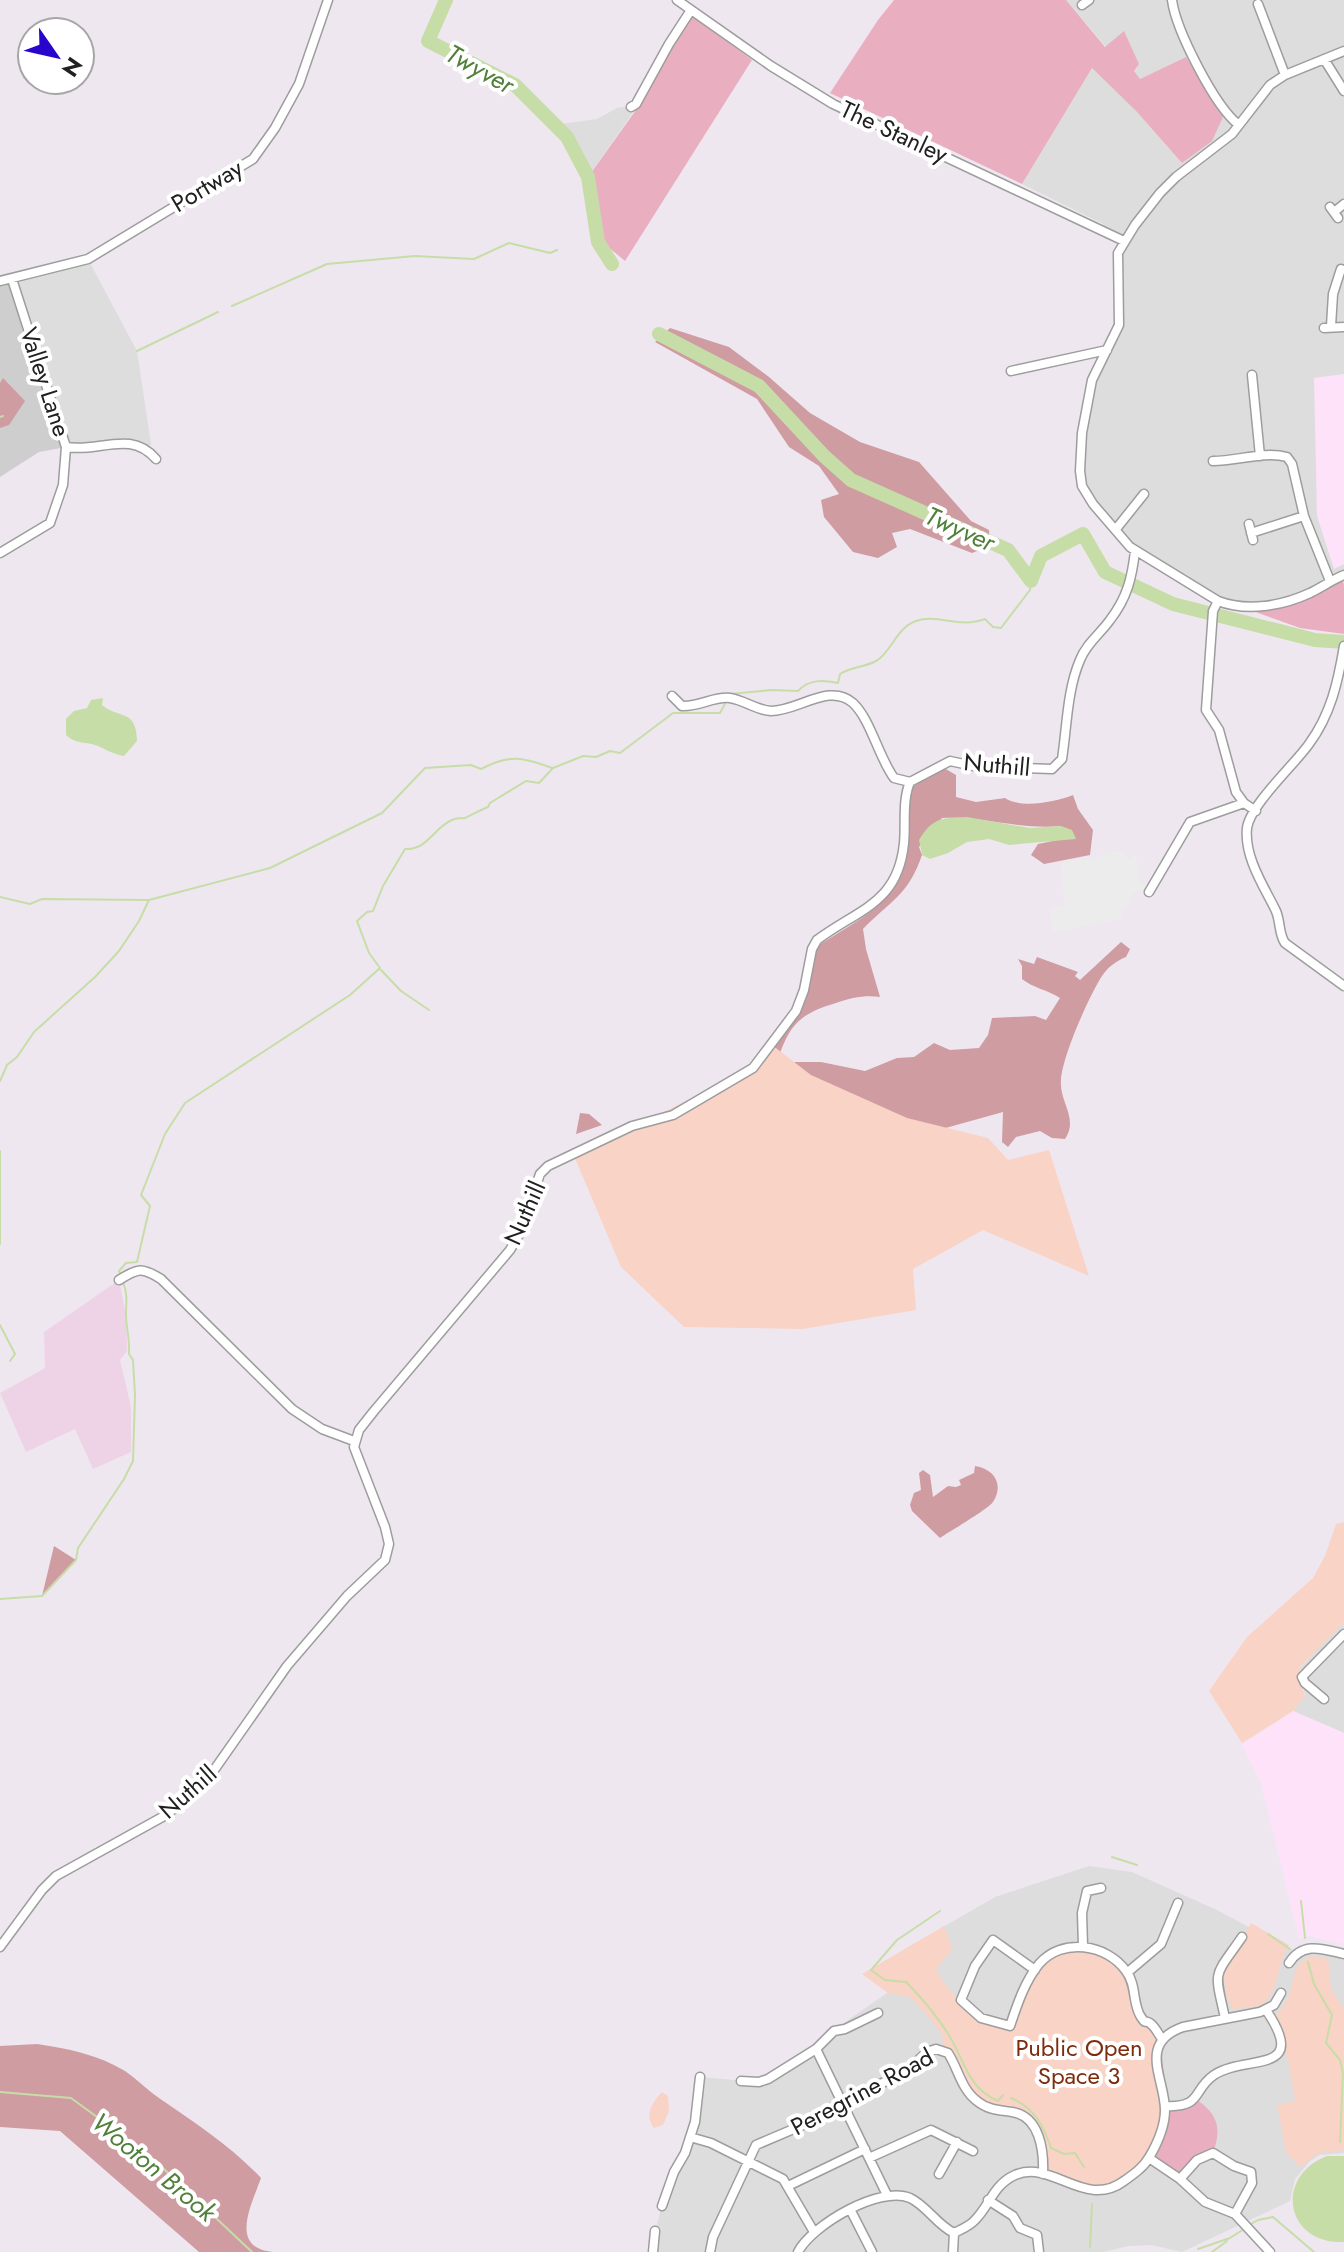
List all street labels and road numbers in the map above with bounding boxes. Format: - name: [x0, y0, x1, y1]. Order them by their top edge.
- street label: The Stanley: [835, 91, 954, 172]
- street label: Portway: [164, 150, 249, 221]
- street label: Valley Lane: [11, 323, 80, 441]
- street label: Nuthill: [962, 744, 1032, 785]
- street label: Nuthill: [495, 1175, 554, 1250]
- street label: Nuthill: [151, 1756, 224, 1827]
- street label: Peregrine Road: [784, 2039, 939, 2144]

